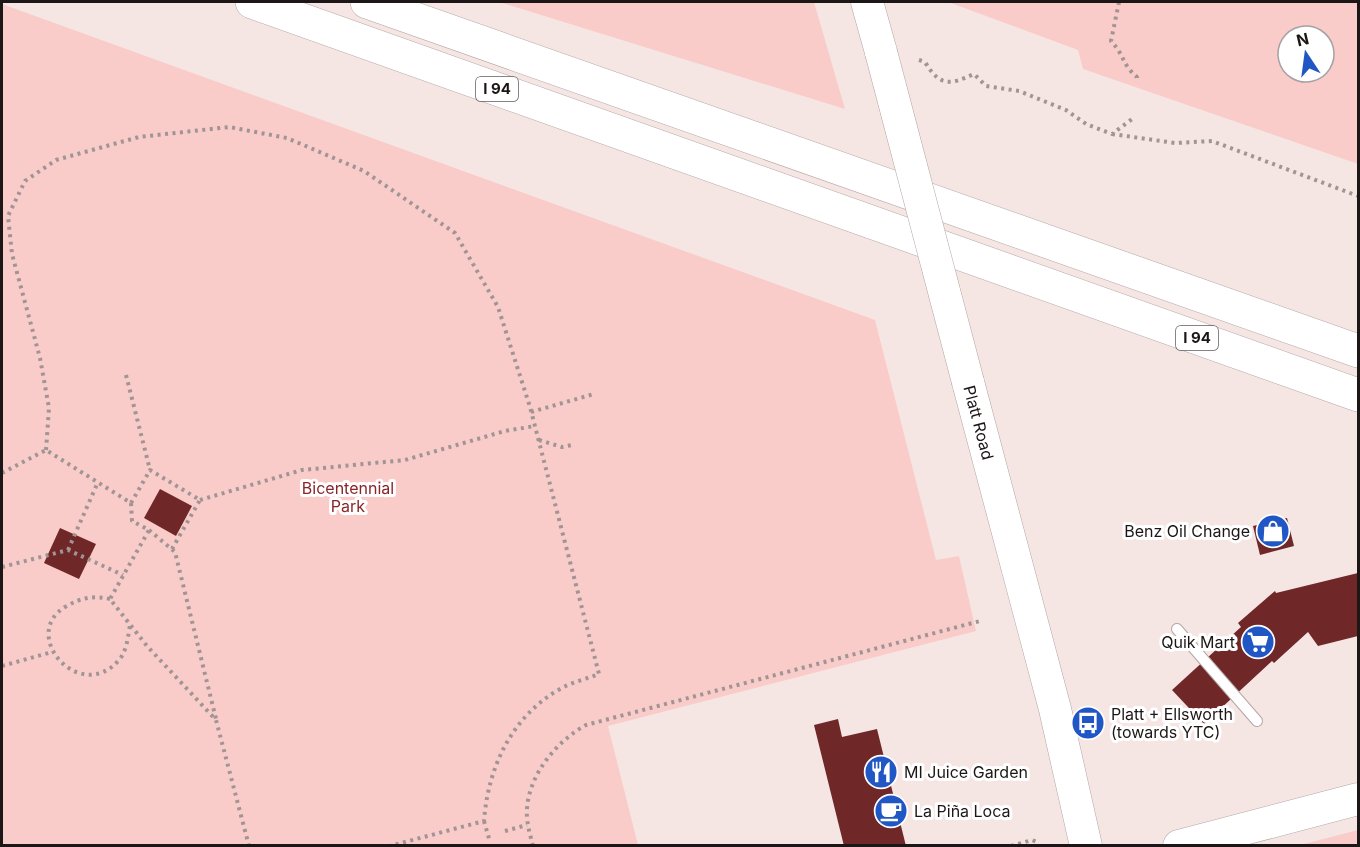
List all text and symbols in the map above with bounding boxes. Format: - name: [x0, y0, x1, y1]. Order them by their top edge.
- north arrow: [1276, 24, 1336, 84]
- text: N: [1294, 28, 1311, 51]
- road number: I 94: [476, 77, 518, 101]
- road number: I 94: [1176, 326, 1218, 350]
- street label: Platt Road: [959, 383, 998, 462]
- park label: Bicentennial Park: [302, 478, 394, 516]
- shop icon: Benz Oil Change: [1255, 513, 1291, 549]
- place label: Benz Oil Change: [1124, 521, 1250, 541]
- supermarket icon: Quik Mart: [1240, 624, 1276, 660]
- place label: Quik Mart: [1161, 632, 1235, 652]
- place label: Platt + Ellsworth (towards YTC): [1111, 704, 1233, 742]
- bus stop icon: Platt + Ellsworth (towards YTC): [1070, 705, 1106, 741]
- restaurant icon: MI Juice Garden: [863, 754, 899, 790]
- place label: MI Juice Garden: [904, 762, 1028, 782]
- cafe icon: La Piña Loca: [873, 793, 909, 829]
- place label: La Piña Loca: [914, 801, 1010, 821]

